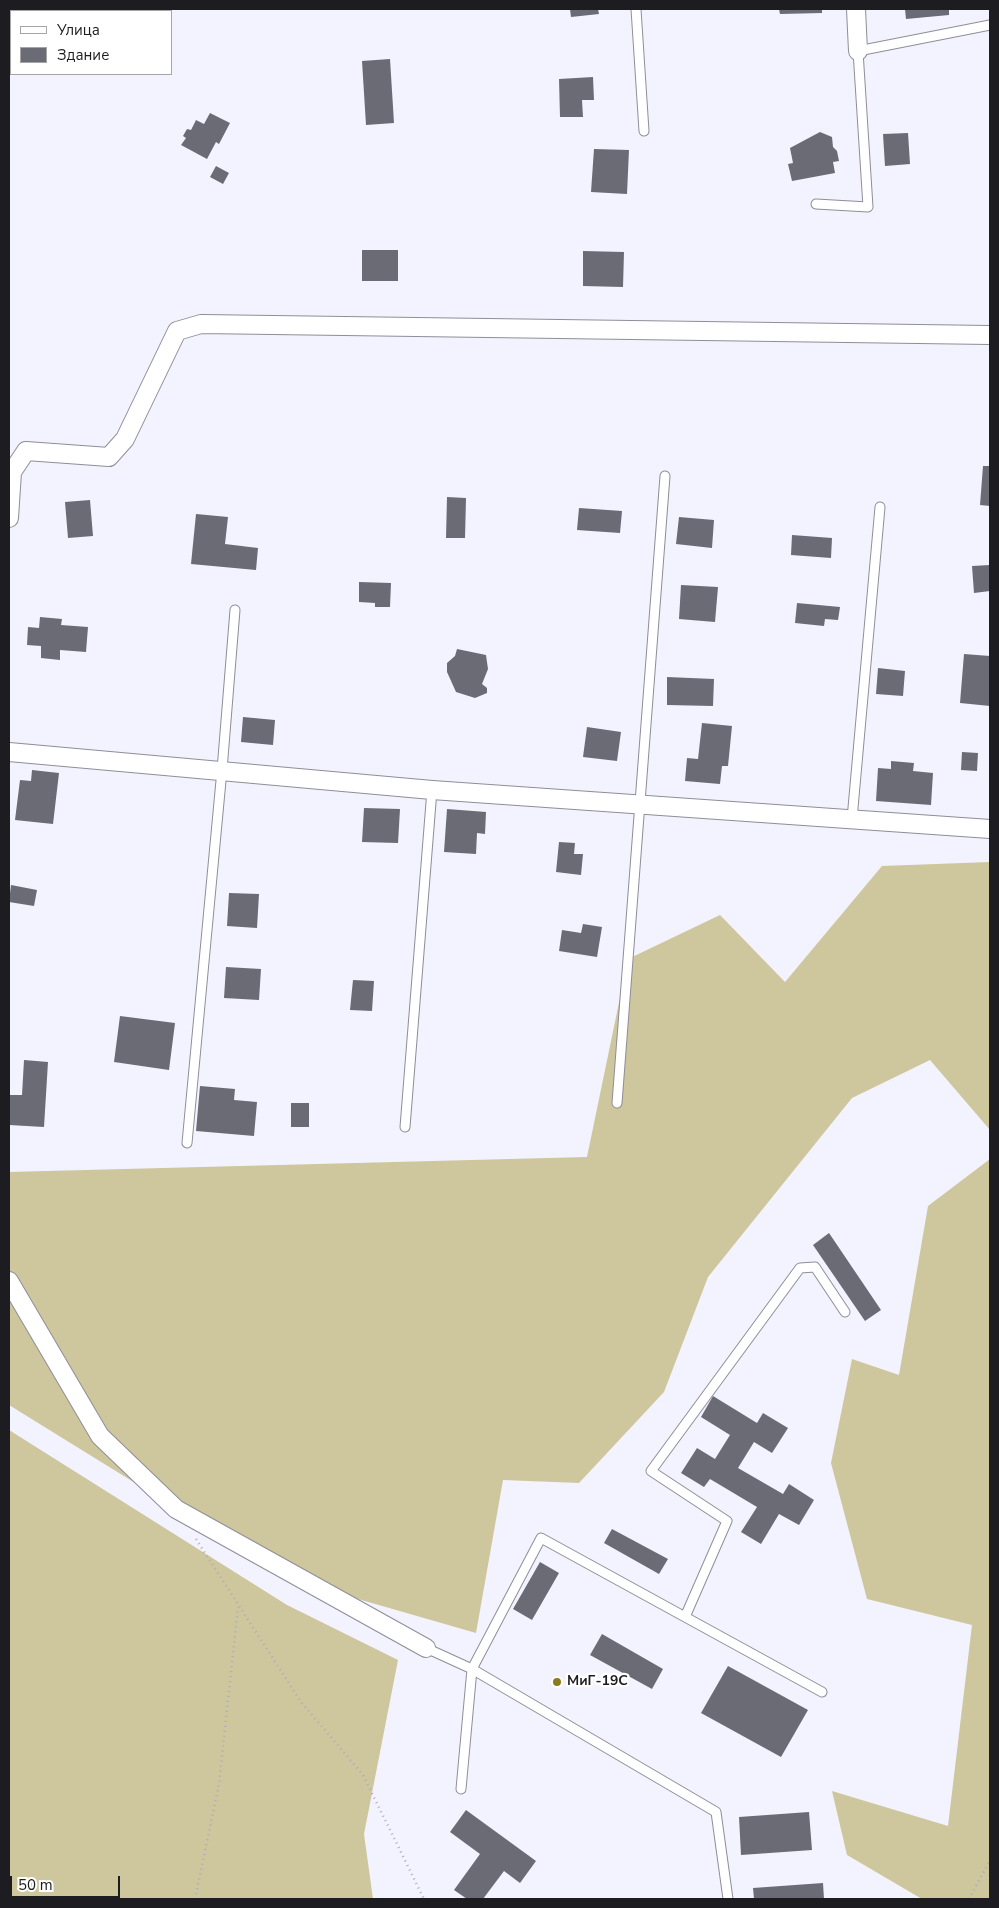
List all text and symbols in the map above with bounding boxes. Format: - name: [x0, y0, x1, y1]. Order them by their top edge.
- legend: [10, 10, 172, 75]
- text: Улица: [57, 20, 100, 40]
- text: Здание: [57, 45, 109, 65]
- place label: МиГ-19С: [567, 1674, 628, 1690]
- marker: МиГ-19С: [551, 1676, 563, 1688]
- scale bar: [12, 1866, 122, 1898]
- text: 50 m: [18, 1875, 53, 1895]

